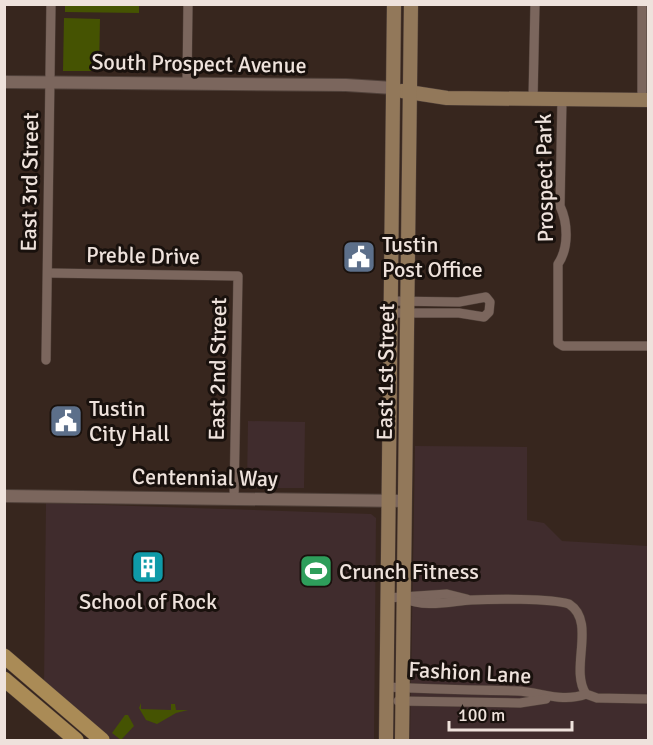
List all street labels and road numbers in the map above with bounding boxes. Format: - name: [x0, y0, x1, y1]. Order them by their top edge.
- street label: South Prospect Avenue: [91, 48, 307, 79]
- street label: East 3rd Street: [15, 112, 44, 252]
- street label: Prospect Park: [530, 113, 559, 243]
- street label: Preble Drive: [86, 241, 200, 270]
- street label: East 2nd Street: [203, 297, 232, 441]
- street label: East 1st Street: [371, 303, 400, 441]
- street label: Centennial Way: [132, 463, 279, 492]
- street label: Fashion Lane: [408, 656, 532, 689]

